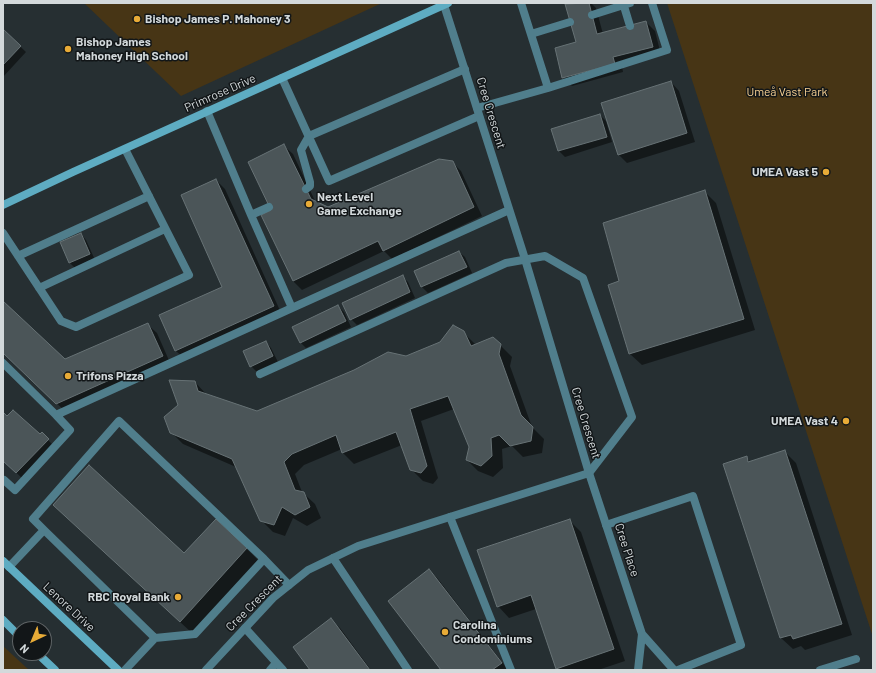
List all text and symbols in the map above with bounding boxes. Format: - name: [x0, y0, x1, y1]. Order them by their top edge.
- place label: Bishop James P. Mahoney 3: [145, 12, 291, 26]
- marker: Bishop James P. Mahoney 3: [132, 14, 142, 24]
- place label: Bishop James Mahoney High School: [76, 35, 188, 63]
- marker: Bishop James Mahoney High School: [63, 44, 73, 54]
- street label: Primrose Drive: [182, 71, 258, 115]
- street label: Cree Crescent: [473, 76, 509, 150]
- park label: Umeå Vast Park: [746, 85, 828, 99]
- place label: UMEA Vast 5: [752, 165, 818, 179]
- marker: UMEA Vast 5: [821, 167, 831, 177]
- place label: Next Level Game Exchange: [317, 190, 402, 218]
- marker: Next Level Game Exchange: [304, 199, 314, 209]
- place label: Trifons Pizza: [76, 369, 144, 383]
- marker: Trifons Pizza: [63, 371, 73, 381]
- street label: Cree Crescent: [568, 386, 604, 460]
- place label: UMEA Vast 4: [771, 414, 838, 428]
- marker: UMEA Vast 4: [841, 416, 851, 426]
- street label: Cree Place: [612, 521, 642, 579]
- street label: Cree Crescent: [223, 572, 285, 634]
- street label: Lenore Drive: [40, 579, 98, 635]
- place label: RBC Royal Bank: [88, 590, 170, 604]
- marker: RBC Royal Bank: [173, 592, 183, 602]
- place label: Carolina Condominiums: [453, 618, 532, 646]
- north arrow: [12, 621, 52, 661]
- marker: Carolina Condominiums: [440, 627, 450, 637]
- text: N: [17, 642, 31, 656]

